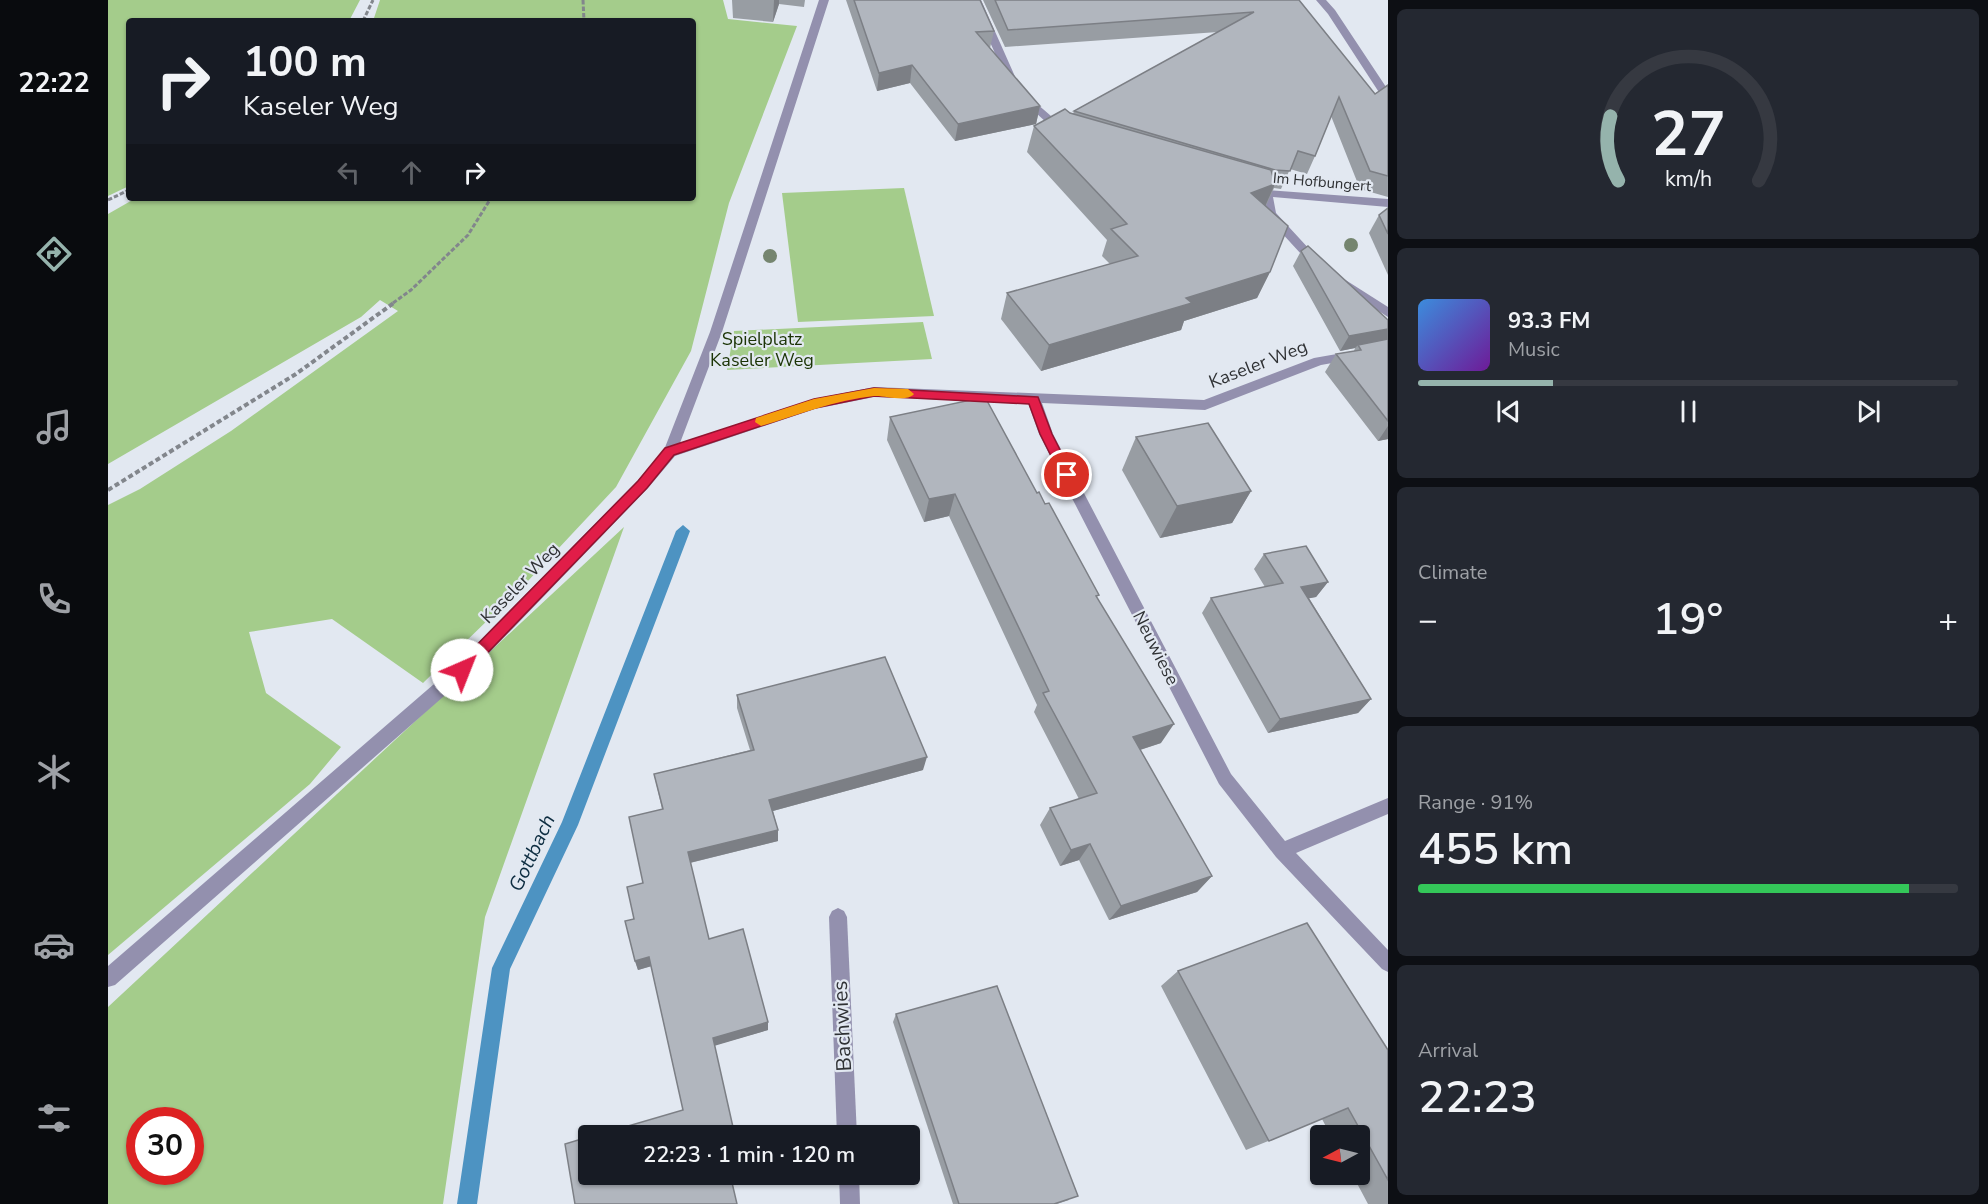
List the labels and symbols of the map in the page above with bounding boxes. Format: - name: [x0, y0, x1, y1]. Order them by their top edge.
- street label: Im Hofbungert: [1272, 168, 1373, 196]
- park label: Spielplatz Kaseler Weg: [710, 327, 814, 372]
- street label: Kaseler Weg: [1205, 334, 1311, 394]
- pin: [1041, 449, 1092, 500]
- street label: Kaseler Weg: [475, 537, 565, 629]
- street label: Neuwiese: [1127, 607, 1185, 689]
- position arrow: [430, 638, 494, 702]
- water label: Gottbach: [502, 810, 562, 896]
- street label: Bachwies: [826, 980, 858, 1072]
- speed limit sign: 30: [126, 1107, 204, 1185]
- north arrow: [1310, 1125, 1370, 1185]

